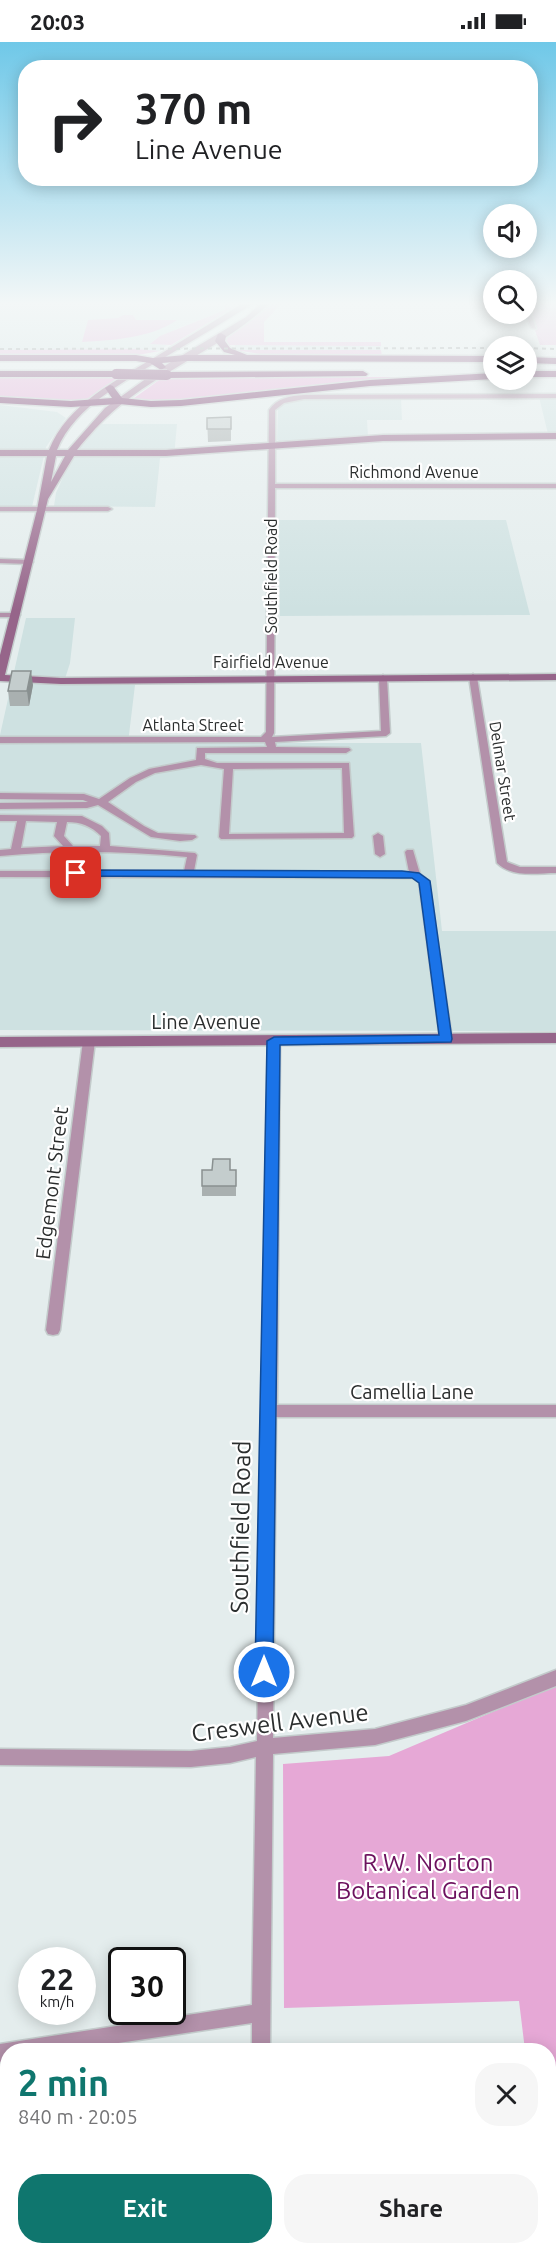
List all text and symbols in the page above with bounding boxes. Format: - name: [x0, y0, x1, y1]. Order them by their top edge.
- text: 20:03: [30, 9, 85, 34]
- icon: right: [36, 84, 114, 162]
- text: 370 m: [135, 85, 252, 132]
- text: Line Avenue: [135, 134, 283, 164]
- map controls: [483, 204, 537, 390]
- button: sound: [483, 204, 537, 258]
- button: search: [483, 270, 537, 324]
- button: layers: [483, 336, 537, 390]
- street label: Richmond Avenue: [349, 463, 479, 481]
- street label: Southfield Road: [262, 518, 280, 634]
- street label: Fairfield Avenue: [213, 653, 329, 671]
- street label: Atlanta Street: [142, 716, 244, 734]
- street label: Delmar Street: [486, 720, 520, 823]
- pin: [50, 847, 101, 898]
- icon: arrive: [59, 856, 92, 889]
- street label: Line Avenue: [151, 1010, 261, 1033]
- street label: Edgemont Street: [31, 1105, 72, 1261]
- street label: Camellia Lane: [350, 1380, 474, 1403]
- street label: Southfield Road: [225, 1440, 256, 1614]
- position arrow: [232, 1640, 296, 1704]
- street label: Creswell Avenue: [190, 1698, 370, 1747]
- park label: R.W. Norton Botanical Garden: [336, 1849, 520, 1904]
- speed limit sign: 30: [108, 1947, 186, 2025]
- text: 22: [40, 1962, 74, 1996]
- text: km/h: [40, 1993, 74, 2010]
- text: 2 min: [18, 2062, 109, 2103]
- button: close: [475, 2063, 538, 2126]
- text: 840 m · 20:05: [18, 2105, 138, 2128]
- button: Exit: [18, 2174, 272, 2243]
- button: Share: [284, 2174, 538, 2243]

